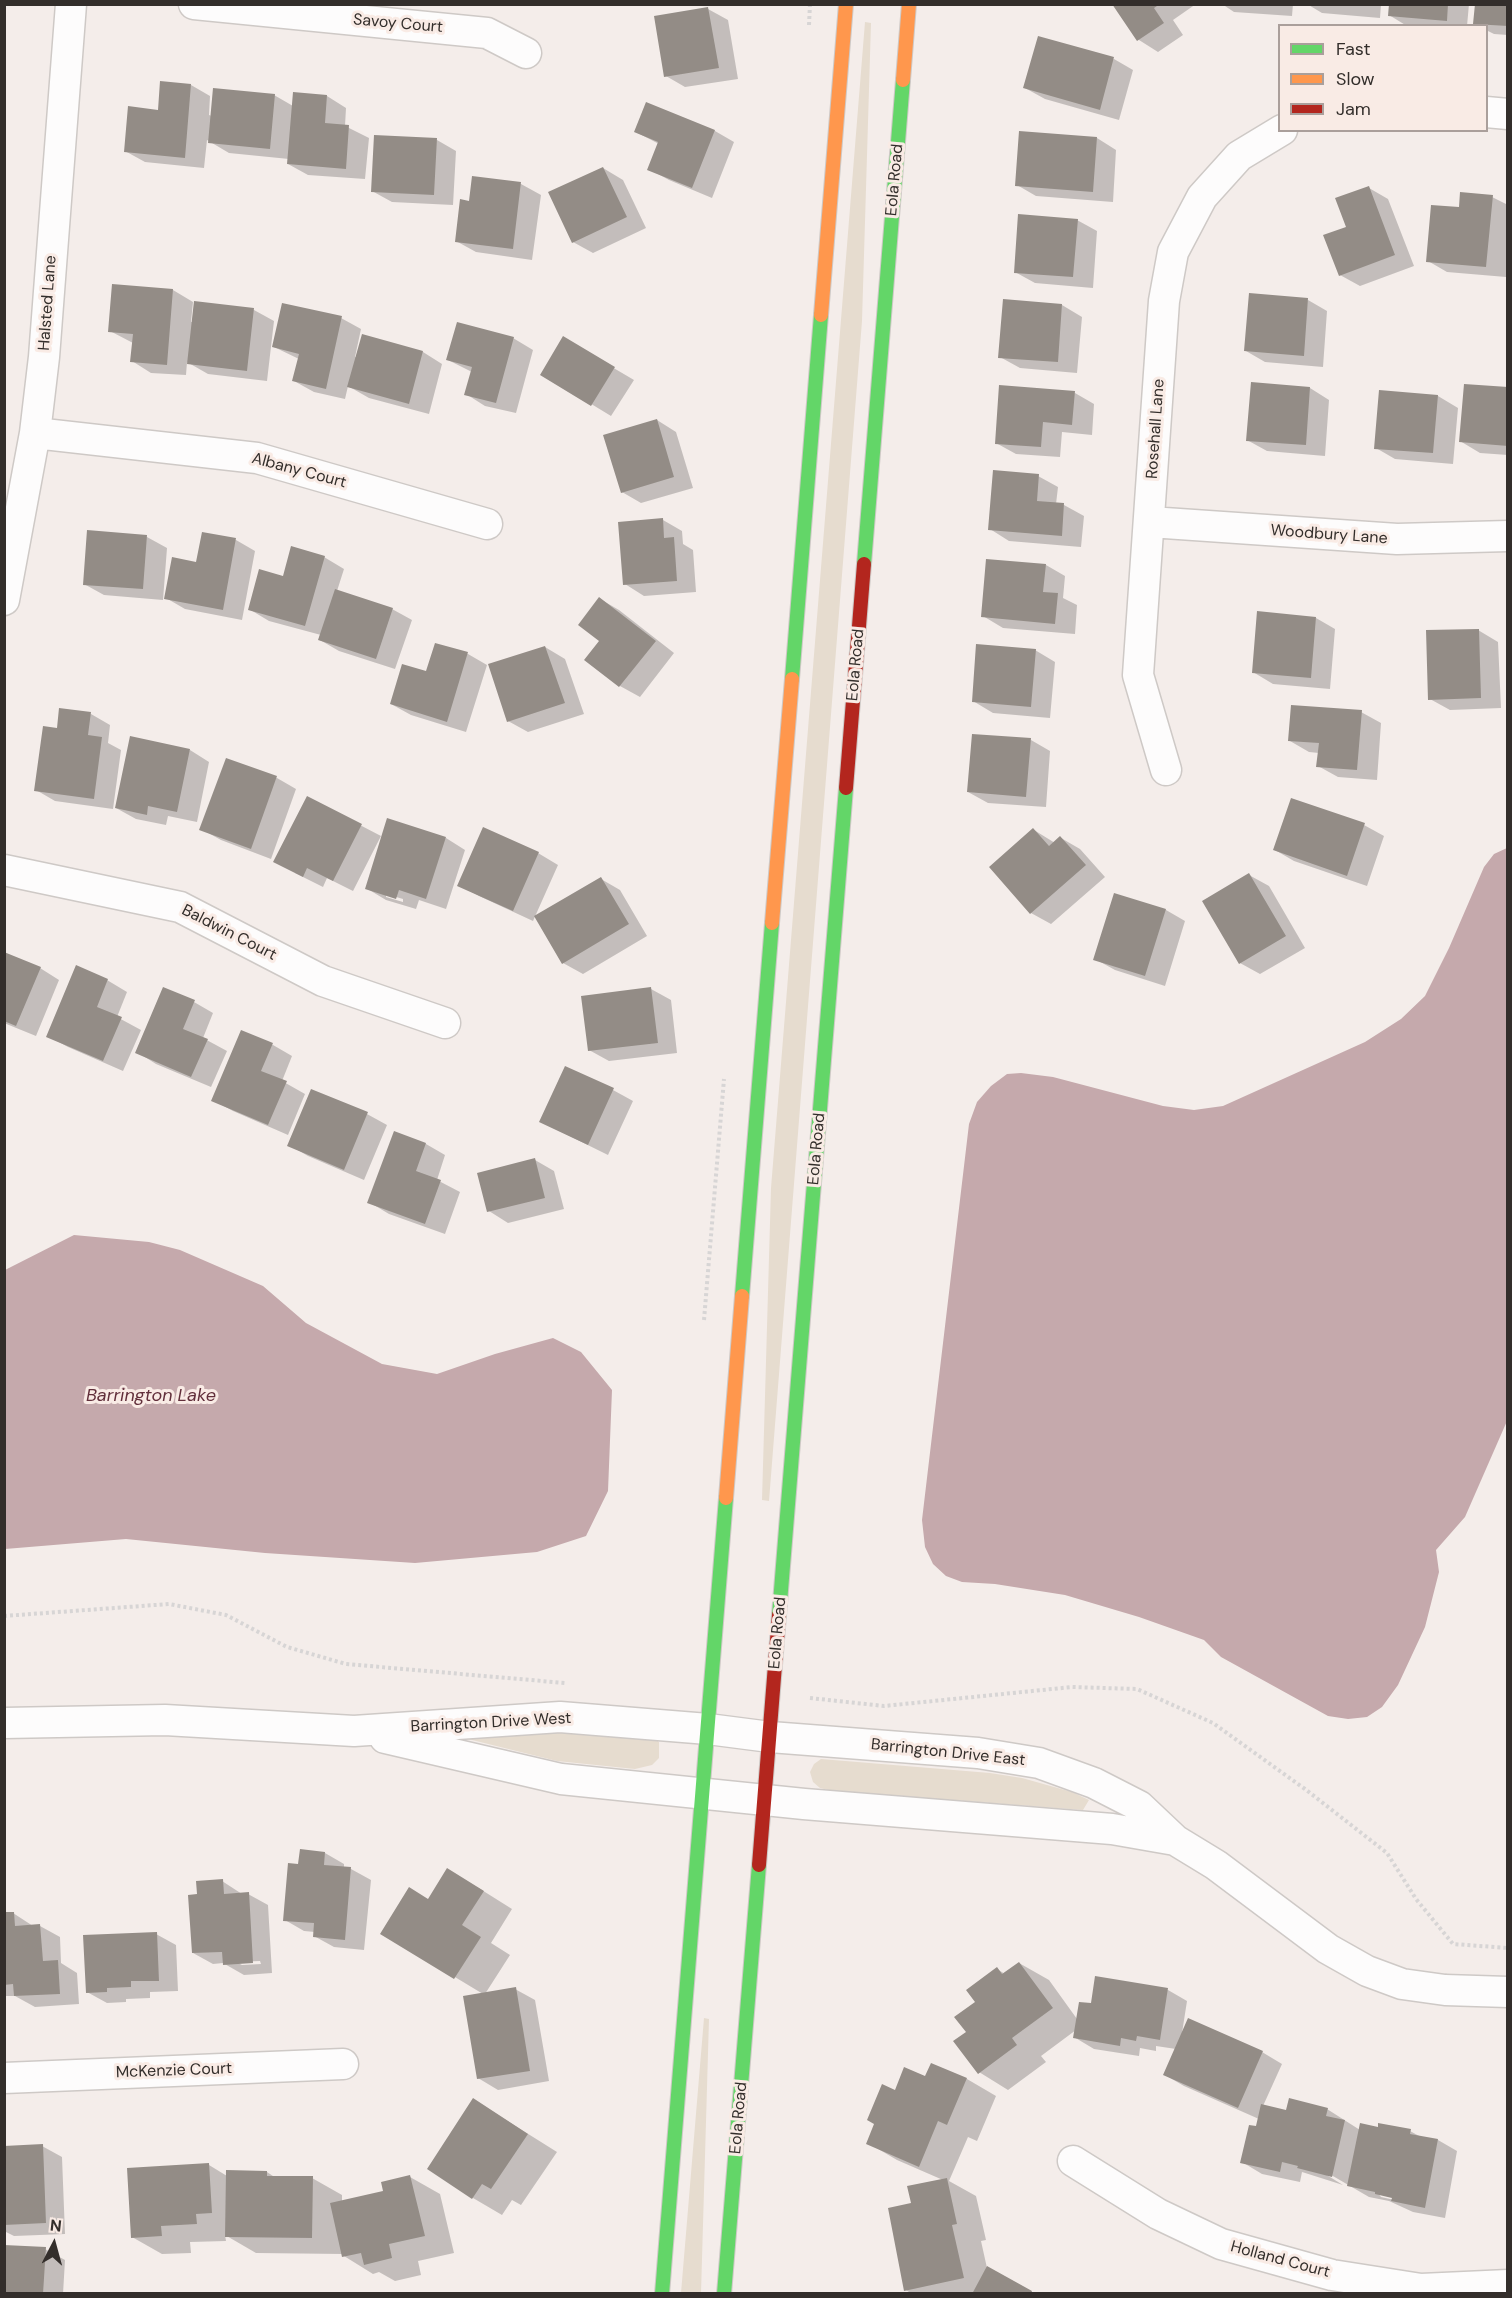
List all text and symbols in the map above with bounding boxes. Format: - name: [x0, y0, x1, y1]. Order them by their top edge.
- street label: Savoy Court: [352, 11, 444, 37]
- legend: [1278, 24, 1488, 132]
- text: Fast: [1336, 37, 1371, 61]
- text: Slow: [1336, 67, 1375, 91]
- text: Jam: [1336, 97, 1371, 121]
- street label: Eola Road: [882, 143, 908, 217]
- street label: Halsted Lane: [35, 255, 61, 351]
- street label: Rosehall Lane: [1143, 378, 1169, 480]
- street label: Albany Court: [250, 449, 348, 493]
- street label: Woodbury Lane: [1270, 521, 1388, 549]
- street label: Eola Road: [843, 628, 869, 702]
- street label: Baldwin Court: [178, 901, 280, 965]
- street label: Eola Road: [804, 1112, 830, 1186]
- water label: Barrington Lake: [86, 1385, 216, 1407]
- street label: Eola Road: [765, 1596, 791, 1670]
- street label: Barrington Drive West: [410, 1709, 572, 1737]
- street label: Barrington Drive East: [870, 1735, 1026, 1771]
- street label: McKenzie Court: [115, 2059, 233, 2083]
- street label: Eola Road: [726, 2081, 752, 2155]
- north arrow: [24, 2214, 84, 2274]
- text: N: [49, 2215, 63, 2237]
- street label: Holland Court: [1228, 2238, 1332, 2282]

